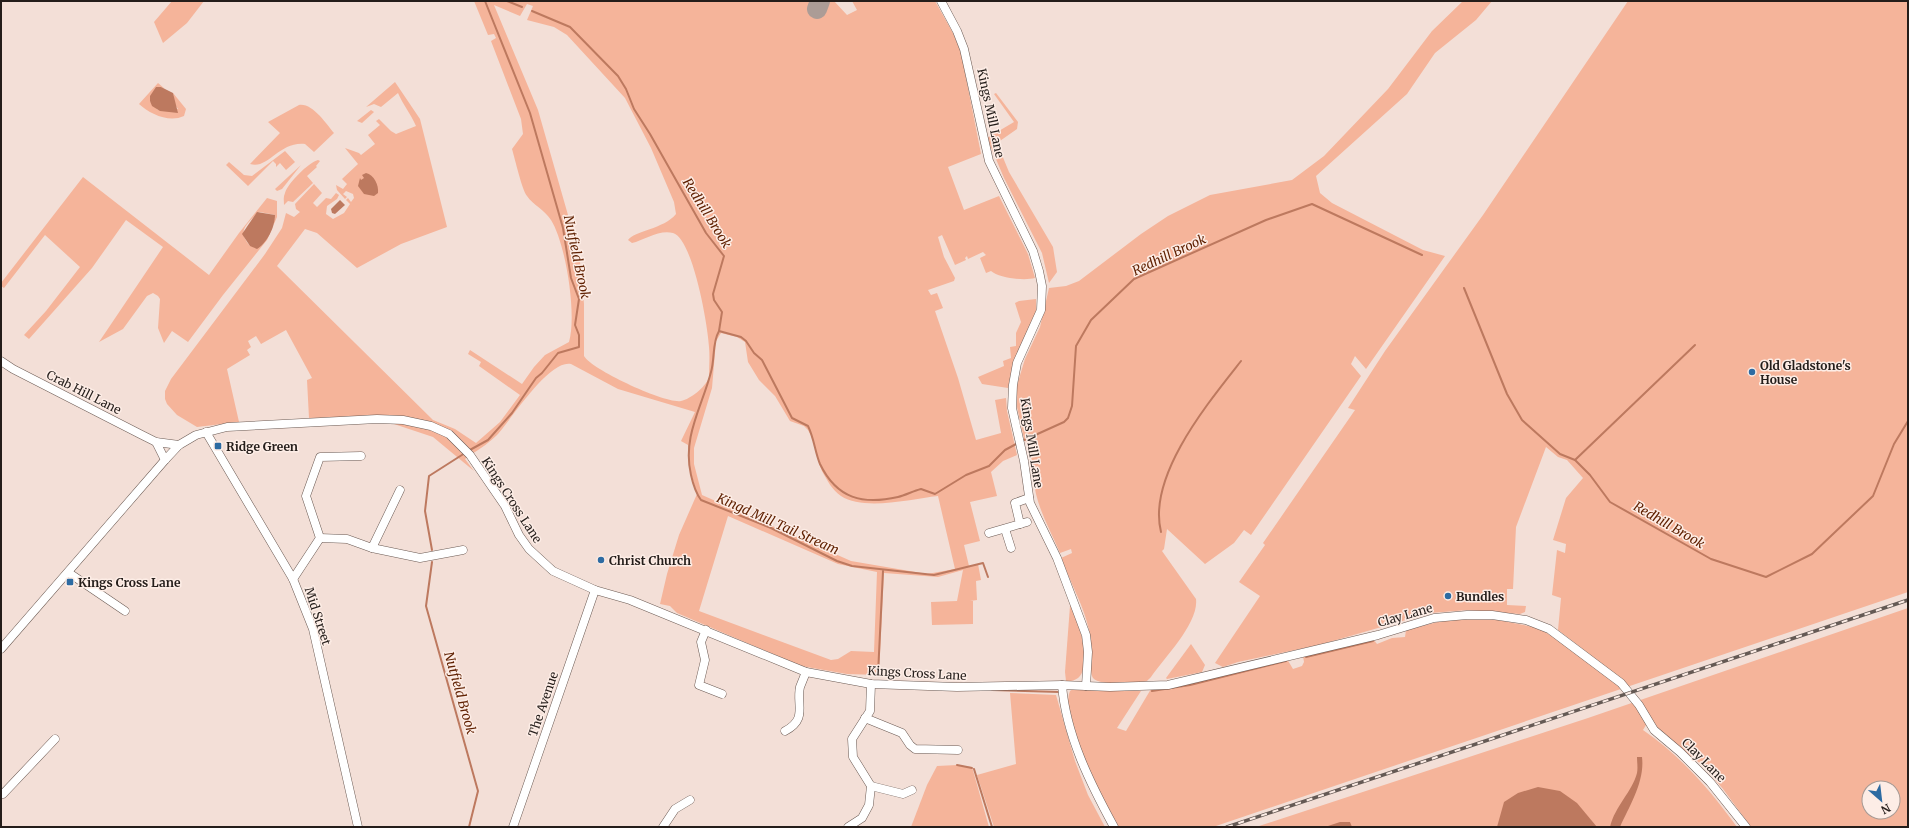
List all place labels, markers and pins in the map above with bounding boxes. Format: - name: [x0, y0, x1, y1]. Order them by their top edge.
- place label: Old Gladstone's House: [1760, 358, 1851, 387]
- marker: Old Gladstone's House: [1747, 367, 1757, 377]
- place label: Ridge Green: [226, 439, 298, 454]
- marker: Ridge Green: [213, 441, 223, 451]
- place label: Christ Church: [609, 553, 691, 568]
- marker: Christ Church: [596, 555, 606, 565]
- place label: Kings Cross Lane: [78, 575, 181, 590]
- marker: Kings Cross Lane: [65, 577, 75, 587]
- place label: Bundles: [1456, 589, 1504, 604]
- marker: Bundles: [1443, 591, 1453, 601]

